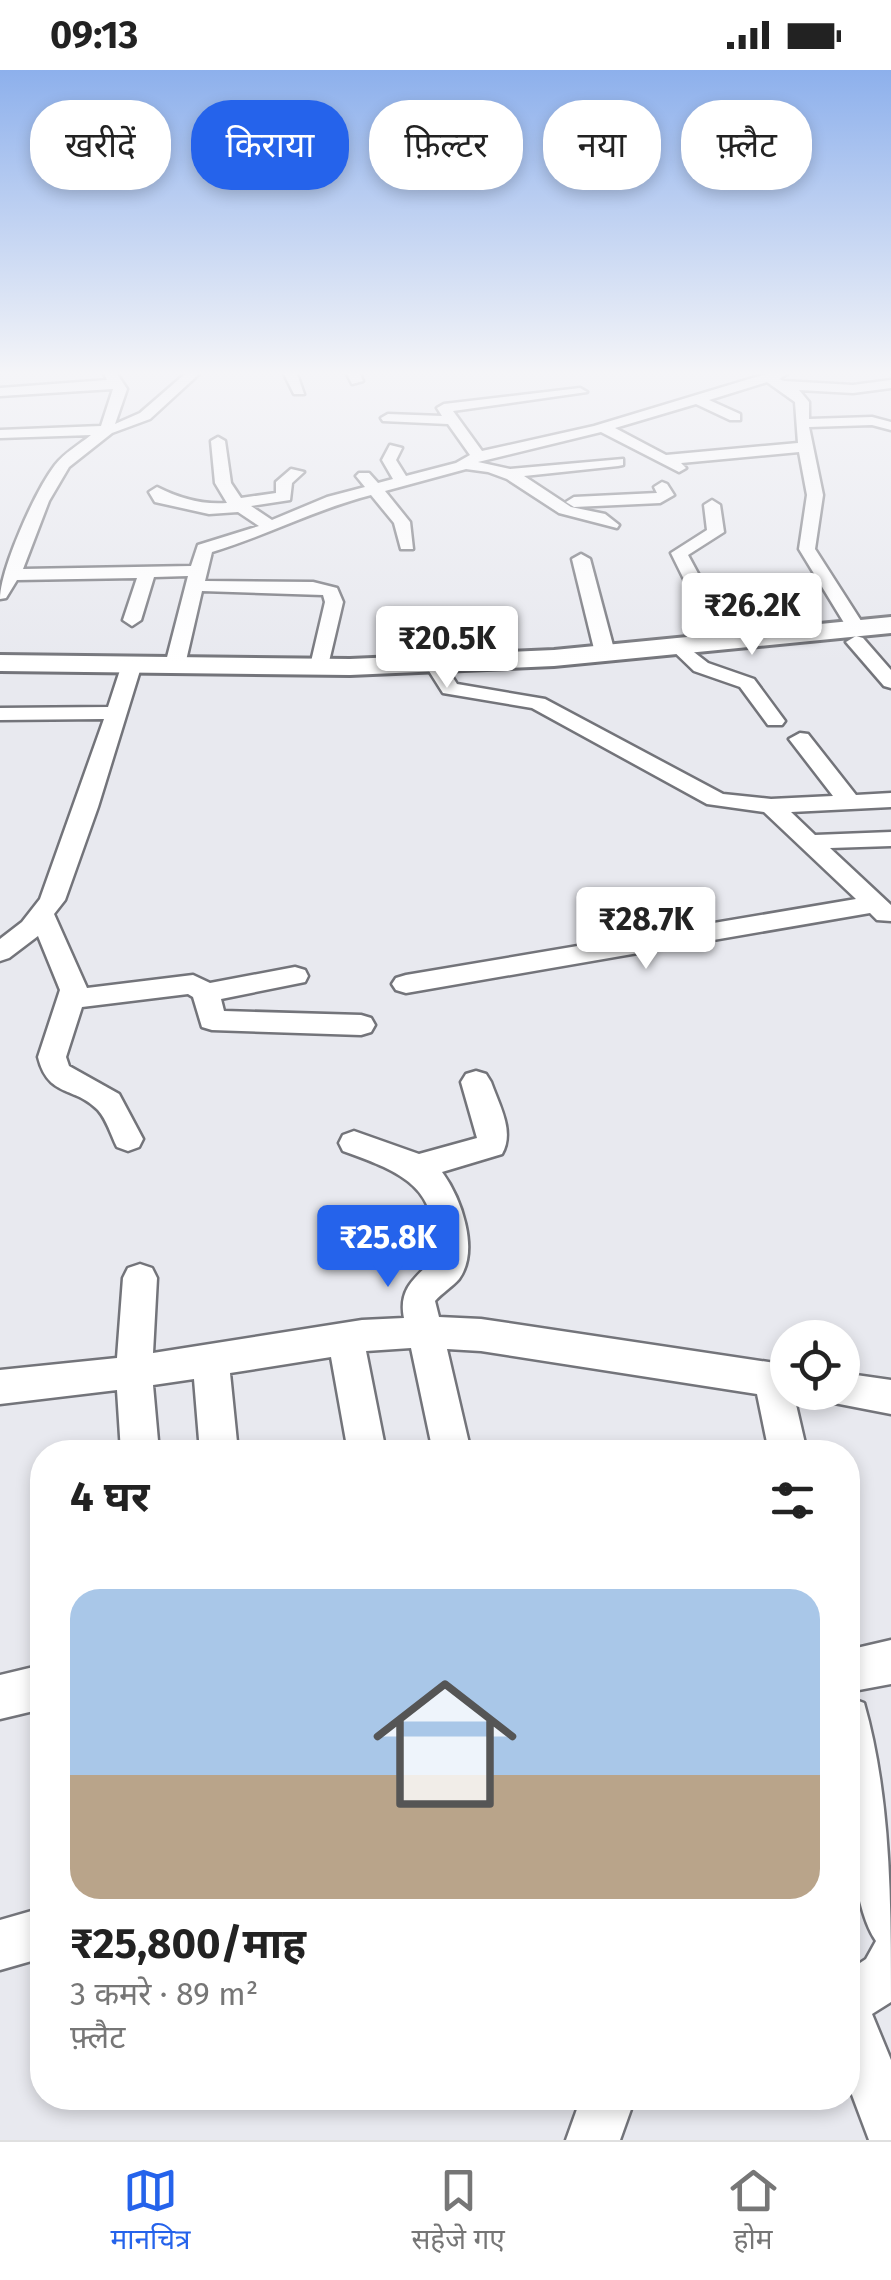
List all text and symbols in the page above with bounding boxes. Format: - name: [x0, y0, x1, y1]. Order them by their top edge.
- text: 09:13: [50, 12, 138, 58]
- chip: खरीदें: [30, 100, 171, 190]
- chip: किराया: [191, 100, 349, 190]
- chip: फ़िल्टर: [369, 100, 523, 190]
- chip: नया: [543, 100, 661, 190]
- chip: फ़्लैट: [681, 100, 812, 190]
- pin: ₹26.2K: [671, 573, 833, 658]
- text: ₹26.2K: [704, 586, 800, 624]
- pin: ₹20.5K: [366, 606, 528, 691]
- text: ₹20.5K: [398, 619, 496, 657]
- pin: ₹28.7K: [565, 887, 727, 972]
- text: ₹28.7K: [598, 900, 694, 938]
- pin: ₹25.8K: [307, 1205, 469, 1290]
- text: ₹25.8K: [339, 1218, 437, 1256]
- map controls: [770, 1320, 860, 1410]
- button: locate: [770, 1320, 860, 1410]
- text: 4 घर: [70, 1472, 149, 1522]
- icon: filters: [765, 1473, 820, 1528]
- icon: home: [355, 1654, 535, 1834]
- text: ₹25,800/माह: [70, 1919, 306, 1969]
- text: 3 कमरे · 89 m²: [70, 1975, 258, 2013]
- text: फ़्लैट: [70, 2018, 125, 2056]
- tab: मानचित्र: [110, 2163, 190, 2260]
- tab: सहेजे गए: [411, 2163, 505, 2260]
- tab: होम: [726, 2163, 781, 2260]

